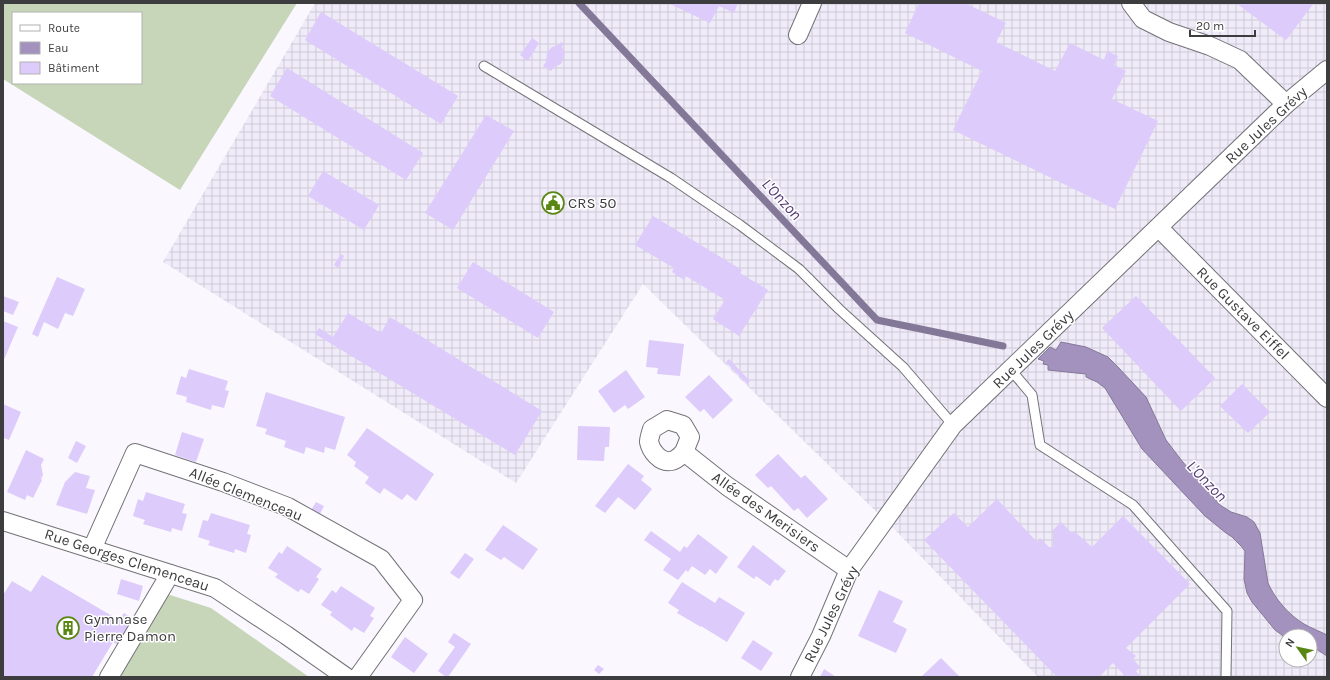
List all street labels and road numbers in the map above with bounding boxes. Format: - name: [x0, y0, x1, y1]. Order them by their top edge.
- street label: Rue Jules Grévy: [1221, 82, 1311, 167]
- street label: Rue Gustave Eiffel: [1193, 263, 1293, 363]
- street label: Rue Jules Grévy: [989, 306, 1077, 392]
- street label: Allée Clemenceau: [187, 463, 305, 525]
- street label: Allée des Merisiers: [709, 468, 823, 556]
- street label: Rue Georges Clemenceau: [42, 525, 212, 595]
- street label: Rue Jules Grévy: [800, 563, 862, 665]

